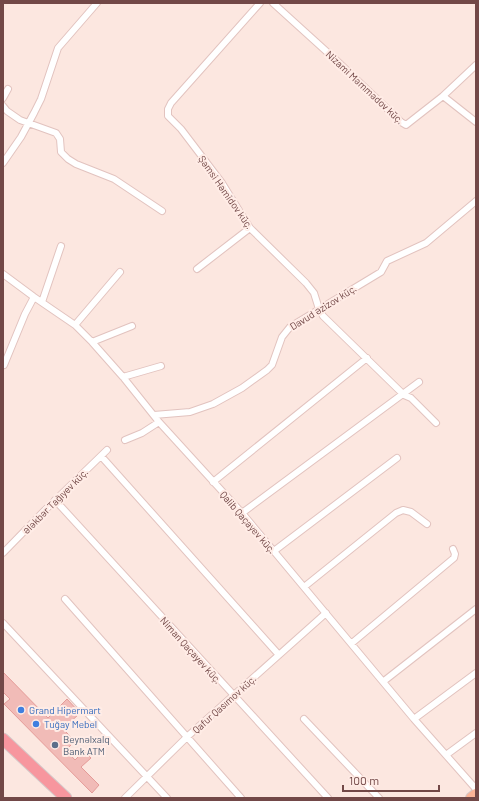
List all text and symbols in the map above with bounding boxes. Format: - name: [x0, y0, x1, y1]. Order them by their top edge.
- street label: Nizami Məmmədov küç.: [324, 48, 406, 126]
- street label: Şəmsi Həmidov küç.: [196, 153, 256, 231]
- street label: Davud Əzizov küç.: [288, 282, 358, 332]
- street label: Ələkbər Tağıyev küç.: [20, 466, 90, 536]
- street label: Qalib Qaçayev küç.: [218, 488, 278, 556]
- street label: Niman Qaçayev küç.: [158, 614, 224, 686]
- street label: Qafur Qasımov küç.: [190, 672, 258, 736]
- place label: Grand Hipermart: [29, 704, 101, 716]
- marker: Grand Hipermart: [16, 705, 26, 715]
- place label: Tuğay Mebel: [44, 718, 97, 730]
- marker: Tuğay Mebel: [31, 719, 41, 729]
- place label: Beynəlxalq Bank ATM: [63, 733, 110, 757]
- marker: Beynəlxalq Bank ATM: [50, 740, 60, 750]
- scale bar: [343, 767, 439, 793]
- text: 100 m: [349, 773, 379, 787]

